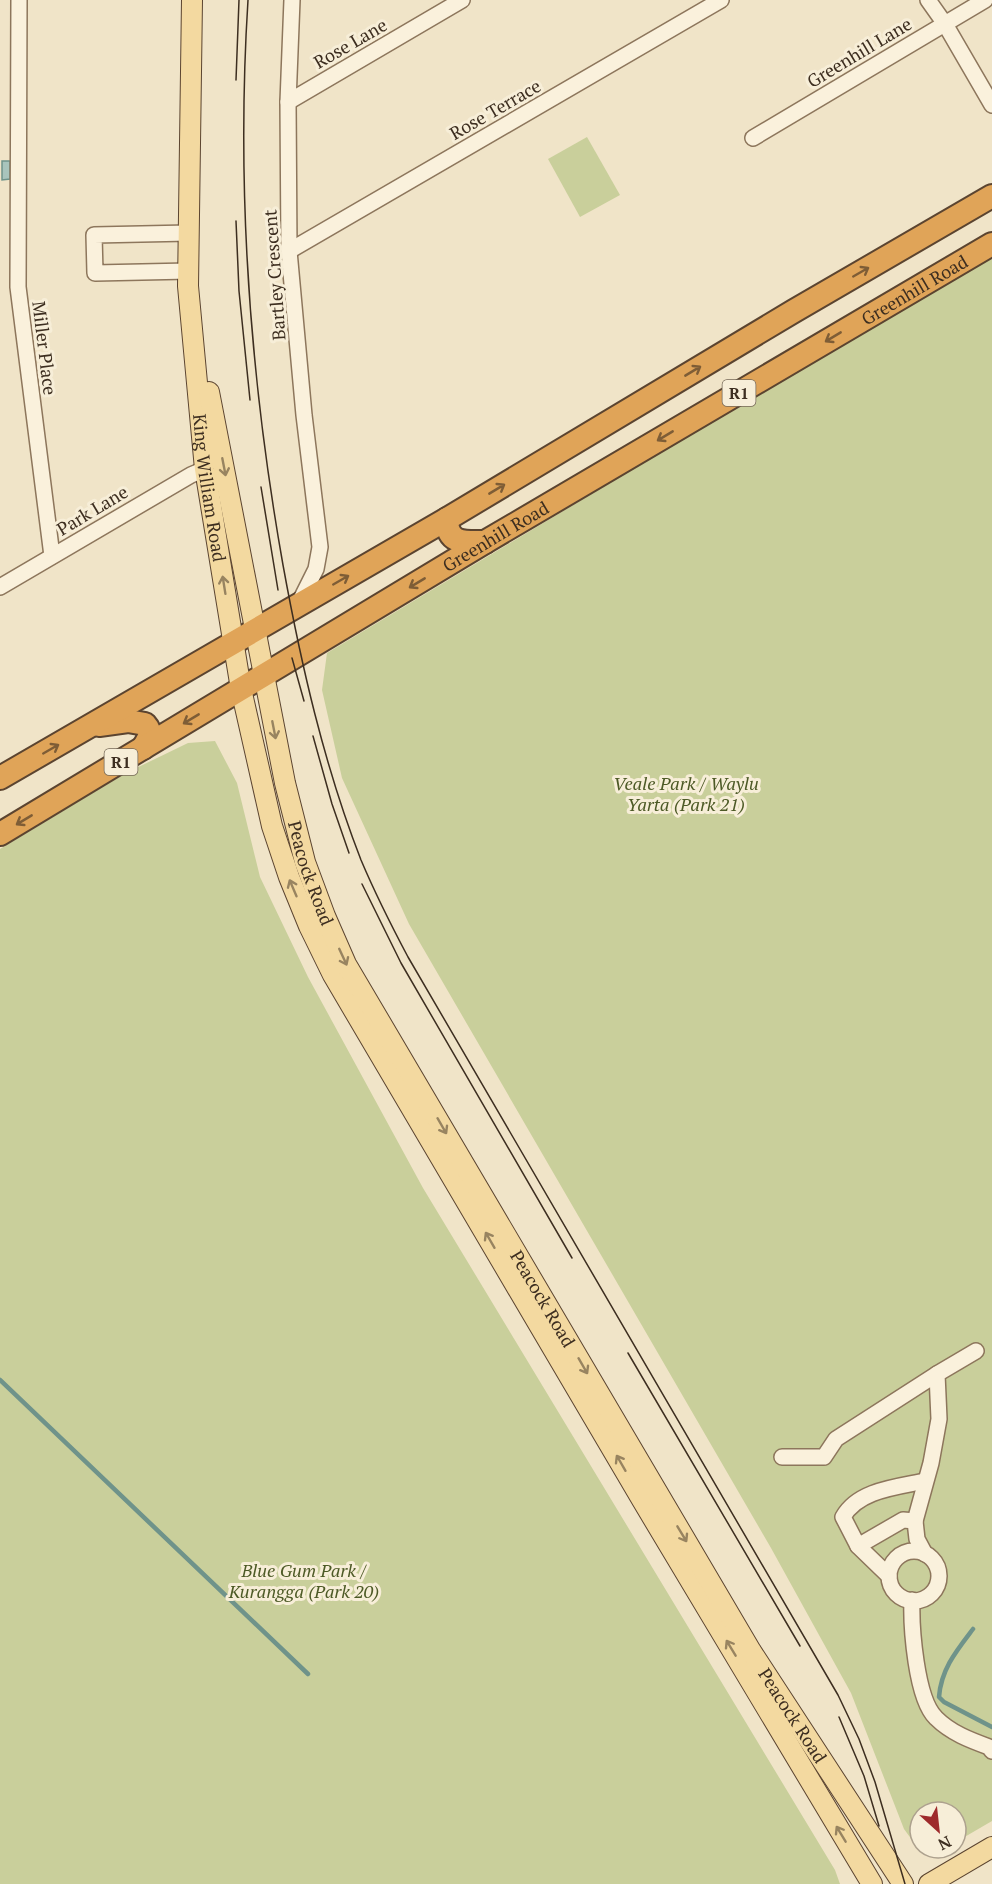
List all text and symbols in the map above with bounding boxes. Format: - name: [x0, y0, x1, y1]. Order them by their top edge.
- street label: Greenhill Lane: [802, 11, 916, 93]
- street label: Rose Lane: [309, 12, 391, 74]
- street label: Rose Terrace: [445, 73, 545, 145]
- street label: Bartley Crescent: [257, 208, 291, 341]
- street label: Greenhill Road: [857, 249, 972, 330]
- one-way arrow: [852, 265, 869, 277]
- street label: Miller Place: [27, 300, 63, 396]
- one-way arrow: [825, 332, 842, 344]
- one-way arrow: [684, 365, 701, 377]
- road number: R1: [722, 380, 756, 406]
- street label: King William Road: [188, 413, 232, 564]
- one-way arrow: [657, 431, 674, 443]
- one-way arrow: [219, 457, 230, 477]
- street label: Park Lane: [52, 479, 132, 541]
- one-way arrow: [488, 482, 505, 494]
- street label: Greenhill Road: [438, 495, 553, 577]
- one-way arrow: [332, 574, 349, 586]
- one-way arrow: [218, 576, 229, 596]
- one-way arrow: [409, 578, 426, 590]
- one-way arrow: [183, 714, 200, 726]
- one-way arrow: [269, 719, 280, 739]
- one-way arrow: [42, 743, 59, 755]
- road number: R1: [104, 749, 138, 775]
- park label: Veale Park / Waylu Yarta (Park 21): [613, 771, 759, 816]
- one-way arrow: [16, 814, 33, 826]
- street label: Peacock Road: [283, 818, 340, 929]
- one-way arrow: [287, 880, 298, 898]
- one-way arrow: [338, 948, 350, 966]
- one-way arrow: [436, 1117, 448, 1134]
- one-way arrow: [483, 1232, 495, 1249]
- street label: Peacock Road: [505, 1246, 581, 1351]
- one-way arrow: [577, 1357, 589, 1374]
- one-way arrow: [614, 1455, 626, 1472]
- one-way arrow: [676, 1525, 688, 1542]
- park label: Blue Gum Park / Kurangga (Park 20): [228, 1558, 379, 1603]
- one-way arrow: [724, 1640, 736, 1657]
- street label: Peacock Road: [753, 1663, 833, 1767]
- north arrow: [908, 1800, 968, 1860]
- one-way arrow: [835, 1826, 847, 1843]
- text: N: [934, 1831, 955, 1856]

